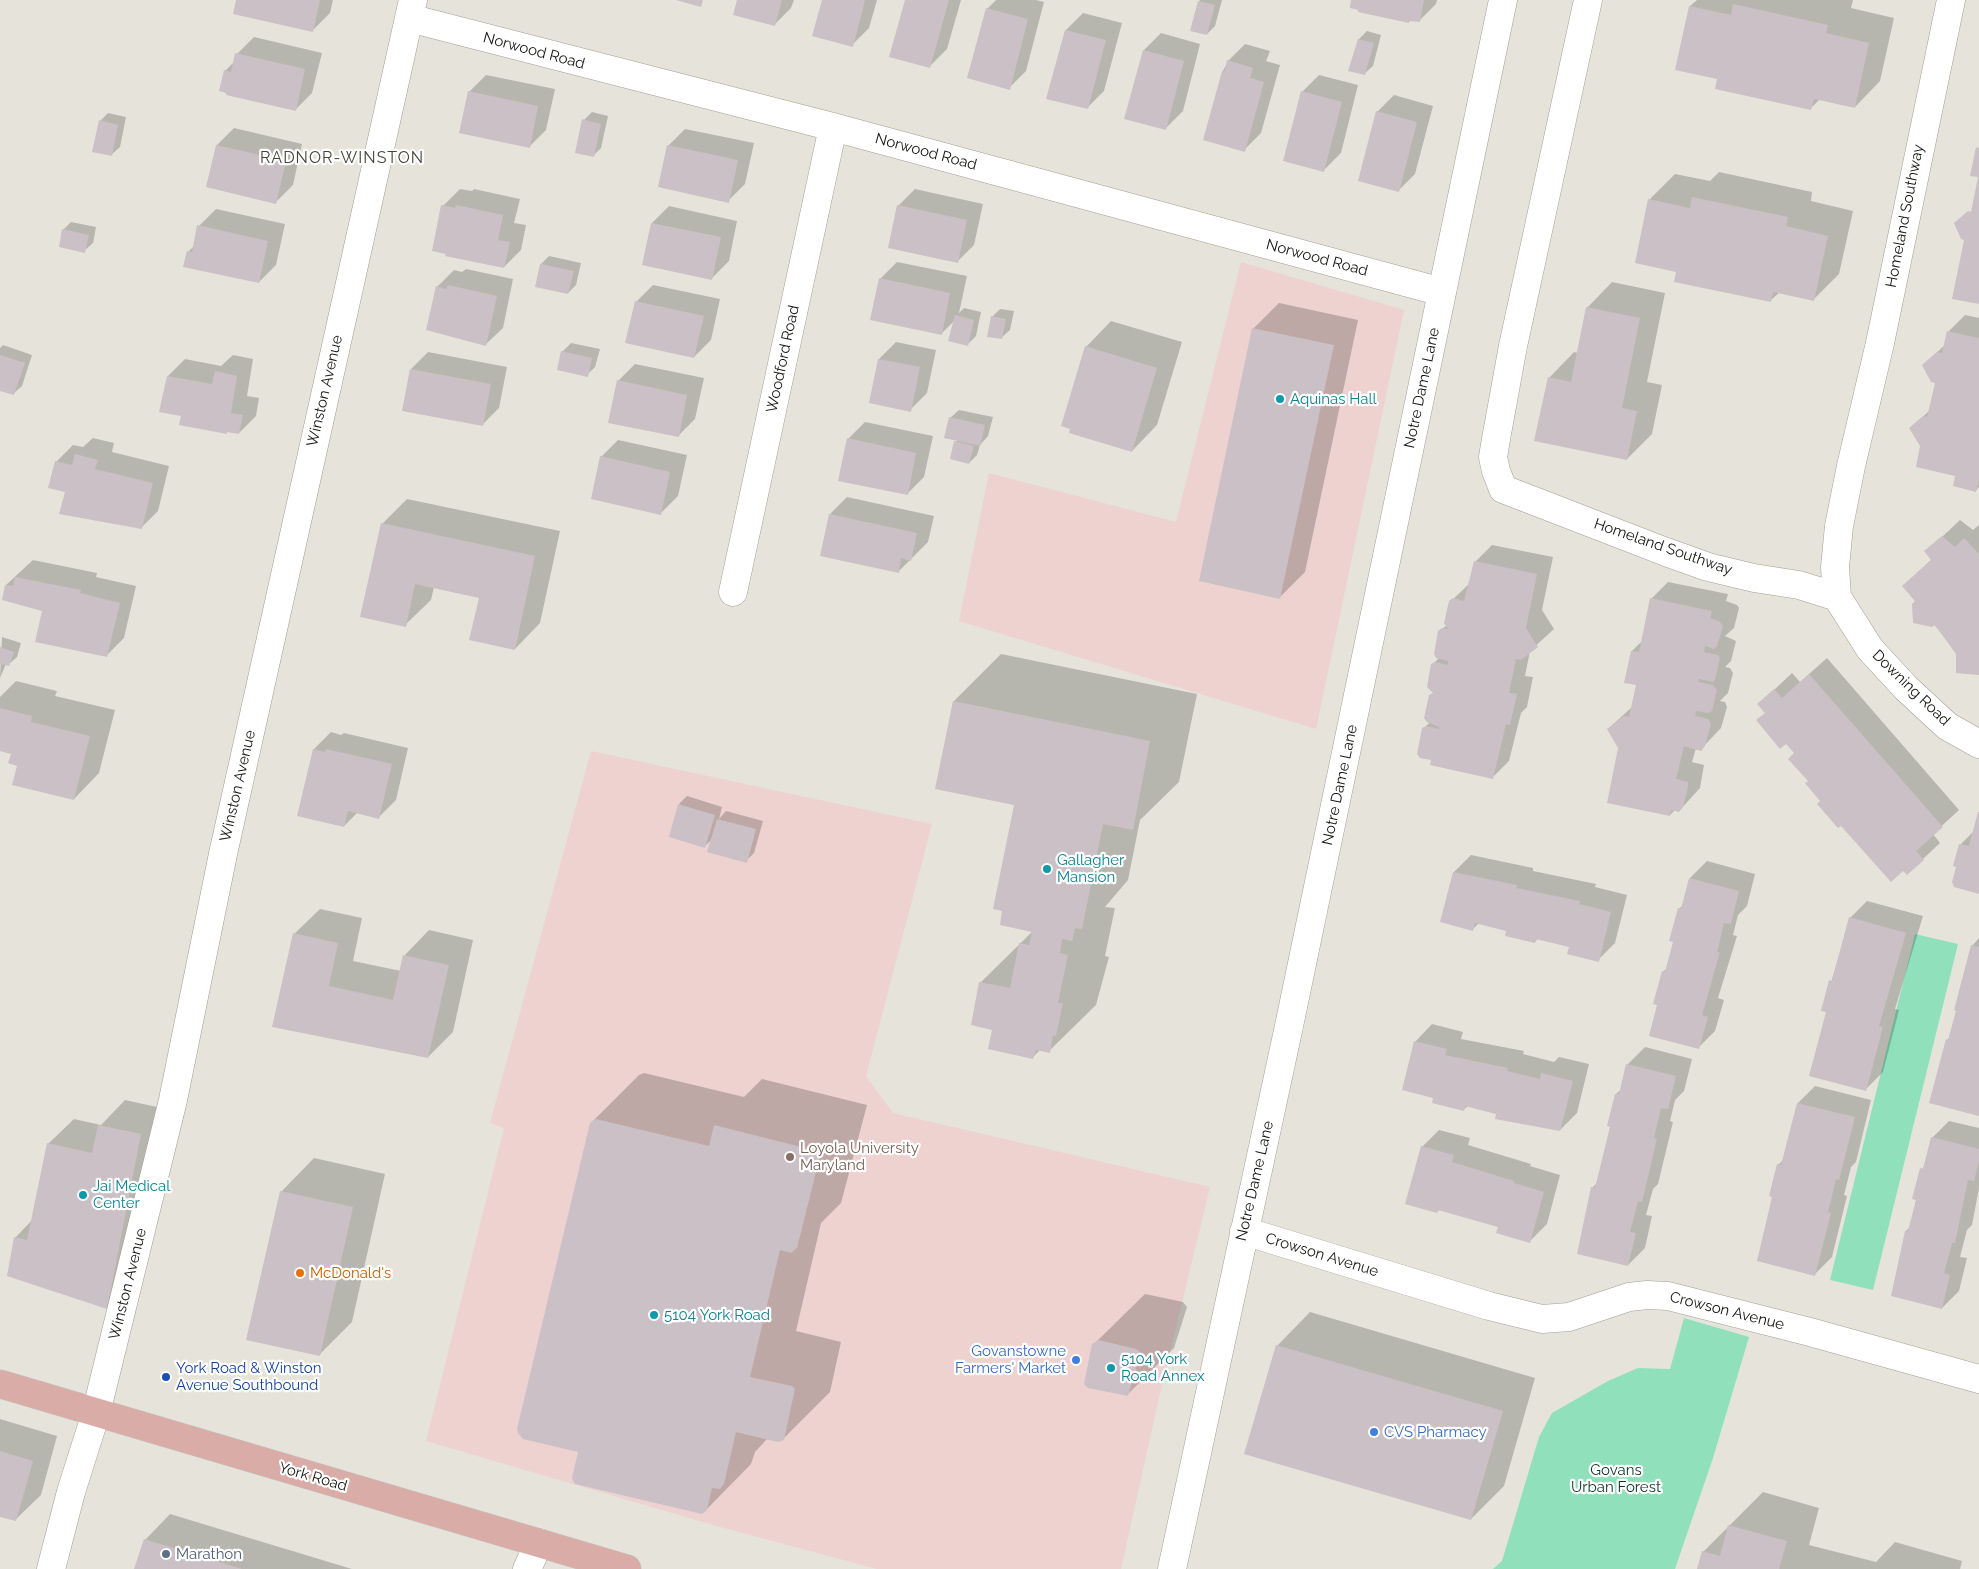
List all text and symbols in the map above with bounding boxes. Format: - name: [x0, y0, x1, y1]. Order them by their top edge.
- street label: Norwood Road: [481, 29, 587, 73]
- street label: Norwood Road: [873, 130, 979, 174]
- street label: Homeland Southway: [1882, 143, 1928, 289]
- district label: RADNOR-WINSTON: [258, 148, 426, 168]
- street label: Norwood Road: [1264, 236, 1370, 280]
- street label: Woodford Road: [763, 303, 803, 415]
- street label: Notre Dame Lane: [1400, 326, 1444, 450]
- street label: Winston Avenue: [303, 333, 347, 449]
- place label: Aquinas Hall: [1290, 390, 1377, 408]
- marker: Aquinas Hall: [1274, 393, 1286, 405]
- street label: Homeland Southway: [1591, 515, 1735, 579]
- street label: Downing Road: [1868, 646, 1954, 730]
- street label: Notre Dame Lane: [1318, 723, 1362, 847]
- street label: Winston Avenue: [216, 728, 260, 844]
- place label: Gallagher Mansion: [1057, 851, 1124, 886]
- marker: Gallagher Mansion: [1041, 863, 1053, 875]
- street label: Notre Dame Lane: [1232, 1119, 1278, 1243]
- place label: Loyola University Maryland: [800, 1139, 919, 1174]
- marker: Loyola University Maryland: [784, 1151, 796, 1163]
- place label: Jai Medical Center: [93, 1177, 170, 1212]
- marker: Jai Medical Center: [77, 1189, 89, 1201]
- street label: Winston Avenue: [105, 1227, 151, 1341]
- street label: Crowson Avenue: [1263, 1229, 1381, 1281]
- place label: McDonald's: [310, 1264, 391, 1282]
- marker: McDonald's: [294, 1267, 306, 1279]
- street label: Crowson Avenue: [1668, 1288, 1786, 1334]
- place label: 5104 York Road: [664, 1306, 770, 1324]
- marker: 5104 York Road: [648, 1309, 660, 1321]
- place label: Govanstowne Farmers' Market: [955, 1342, 1066, 1377]
- place label: 5104 York Road Annex: [1121, 1350, 1205, 1385]
- marker: Govanstowne Farmers' Market: [1070, 1354, 1082, 1366]
- place label: York Road & Winston Avenue Southbound: [176, 1359, 322, 1394]
- marker: 5104 York Road Annex: [1105, 1362, 1117, 1374]
- marker: York Road & Winston Avenue Southbound: [160, 1371, 172, 1383]
- place label: CVS Pharmacy: [1384, 1423, 1487, 1441]
- marker: CVS Pharmacy: [1368, 1426, 1380, 1438]
- street label: York Road: [277, 1459, 349, 1495]
- park label: Govans Urban Forest: [1571, 1461, 1661, 1496]
- place label: Marathon: [176, 1545, 242, 1563]
- marker: Marathon: [160, 1548, 172, 1560]

